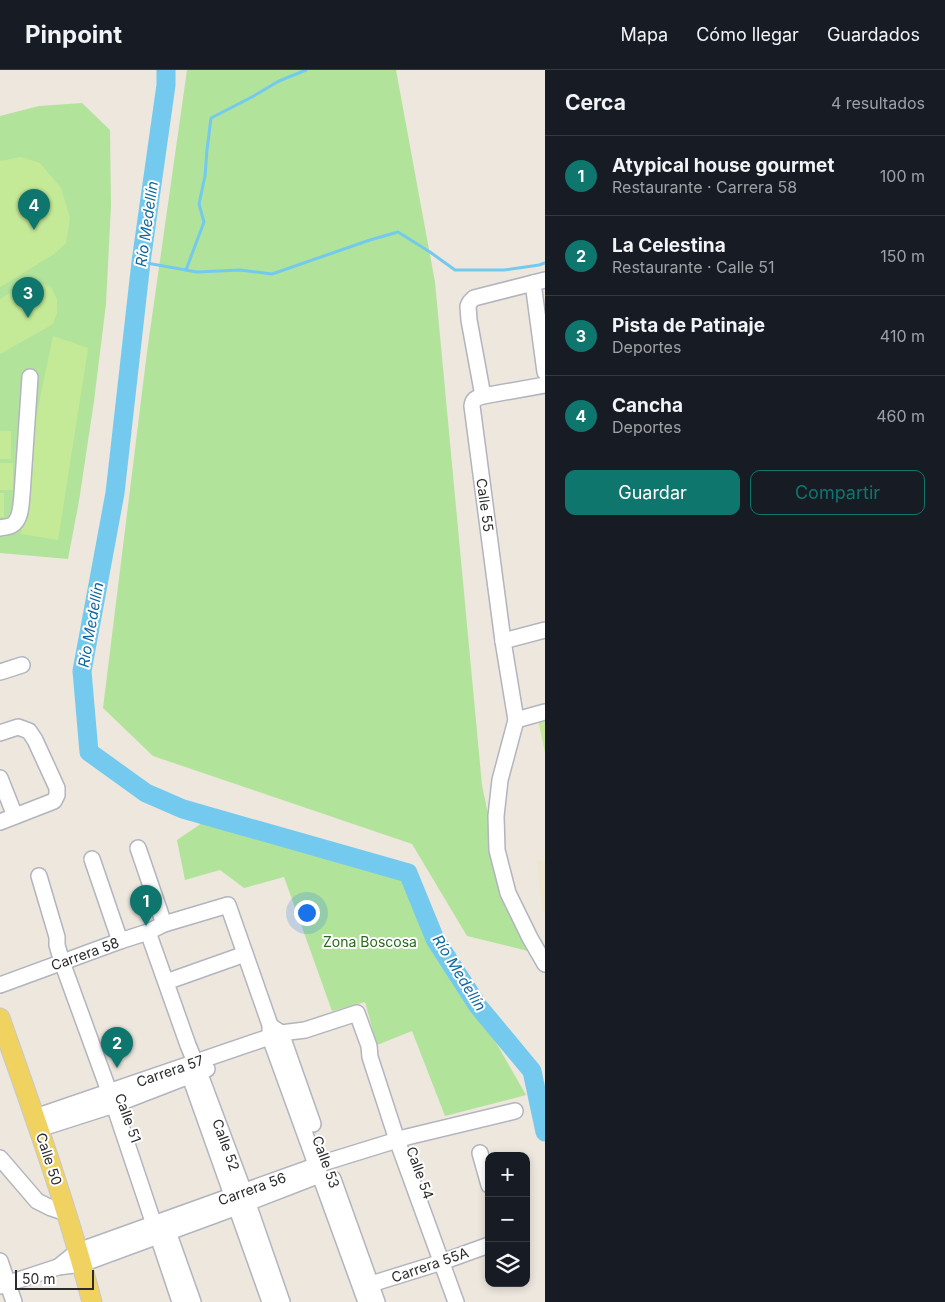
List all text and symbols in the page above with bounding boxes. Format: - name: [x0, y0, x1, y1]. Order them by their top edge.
- text: Pinpoint: [25, 20, 122, 49]
- text: Mapa: [621, 24, 668, 45]
- text: Cómo llegar: [696, 24, 799, 45]
- text: Guardados: [827, 24, 920, 45]
- text: Cerca: [565, 90, 626, 115]
- text: 4 resultados: [831, 93, 925, 113]
- text: Atypical house gourmet: [612, 154, 834, 177]
- text: 1: [578, 166, 584, 186]
- text: 100 m: [880, 166, 925, 186]
- text: Restaurante · Carrera 58: [612, 177, 797, 197]
- water label: Río Medellín: [131, 180, 162, 268]
- pin: 4: [18, 189, 50, 230]
- text: La Celestina: [612, 234, 726, 257]
- text: 2: [576, 246, 586, 266]
- text: 150 m: [880, 246, 925, 266]
- text: Restaurante · Calle 51: [612, 257, 775, 277]
- pin: 3: [12, 277, 44, 318]
- text: Pista de Patinaje: [612, 314, 765, 337]
- text: 3: [576, 326, 586, 346]
- text: 410 m: [880, 326, 925, 346]
- text: Deportes: [612, 337, 681, 357]
- text: Cancha: [612, 394, 683, 417]
- text: 4: [576, 406, 586, 426]
- text: 460 m: [876, 406, 925, 426]
- text: Deportes: [612, 417, 681, 437]
- button: Guardar: [565, 470, 740, 515]
- button: Compartir: [750, 470, 925, 515]
- street label: Calle 55: [473, 477, 498, 533]
- water label: Río Medellín: [74, 581, 107, 669]
- pin: 1: [130, 885, 162, 926]
- your location: [294, 900, 320, 926]
- water label: Río Medellín: [428, 931, 490, 1014]
- street label: Carrera 58: [49, 933, 121, 974]
- park label: Zona Boscosa: [323, 933, 417, 950]
- pin: 2: [101, 1027, 133, 1068]
- street label: Carrera 57: [134, 1051, 206, 1090]
- street label: Calle 51: [112, 1091, 145, 1145]
- street label: Calle 52: [209, 1117, 244, 1173]
- street label: Calle 50: [33, 1130, 66, 1187]
- street label: Calle 53: [309, 1133, 344, 1190]
- street label: Calle 54: [403, 1144, 438, 1201]
- map controls: [485, 1152, 530, 1287]
- button: +: [485, 1152, 530, 1197]
- street label: Carrera 56: [216, 1168, 288, 1209]
- button: −: [485, 1197, 530, 1242]
- button: layers: [485, 1242, 530, 1287]
- street label: Carrera 55A: [389, 1243, 471, 1286]
- scale bar: [15, 1267, 94, 1290]
- text: 50 m: [22, 1270, 56, 1287]

